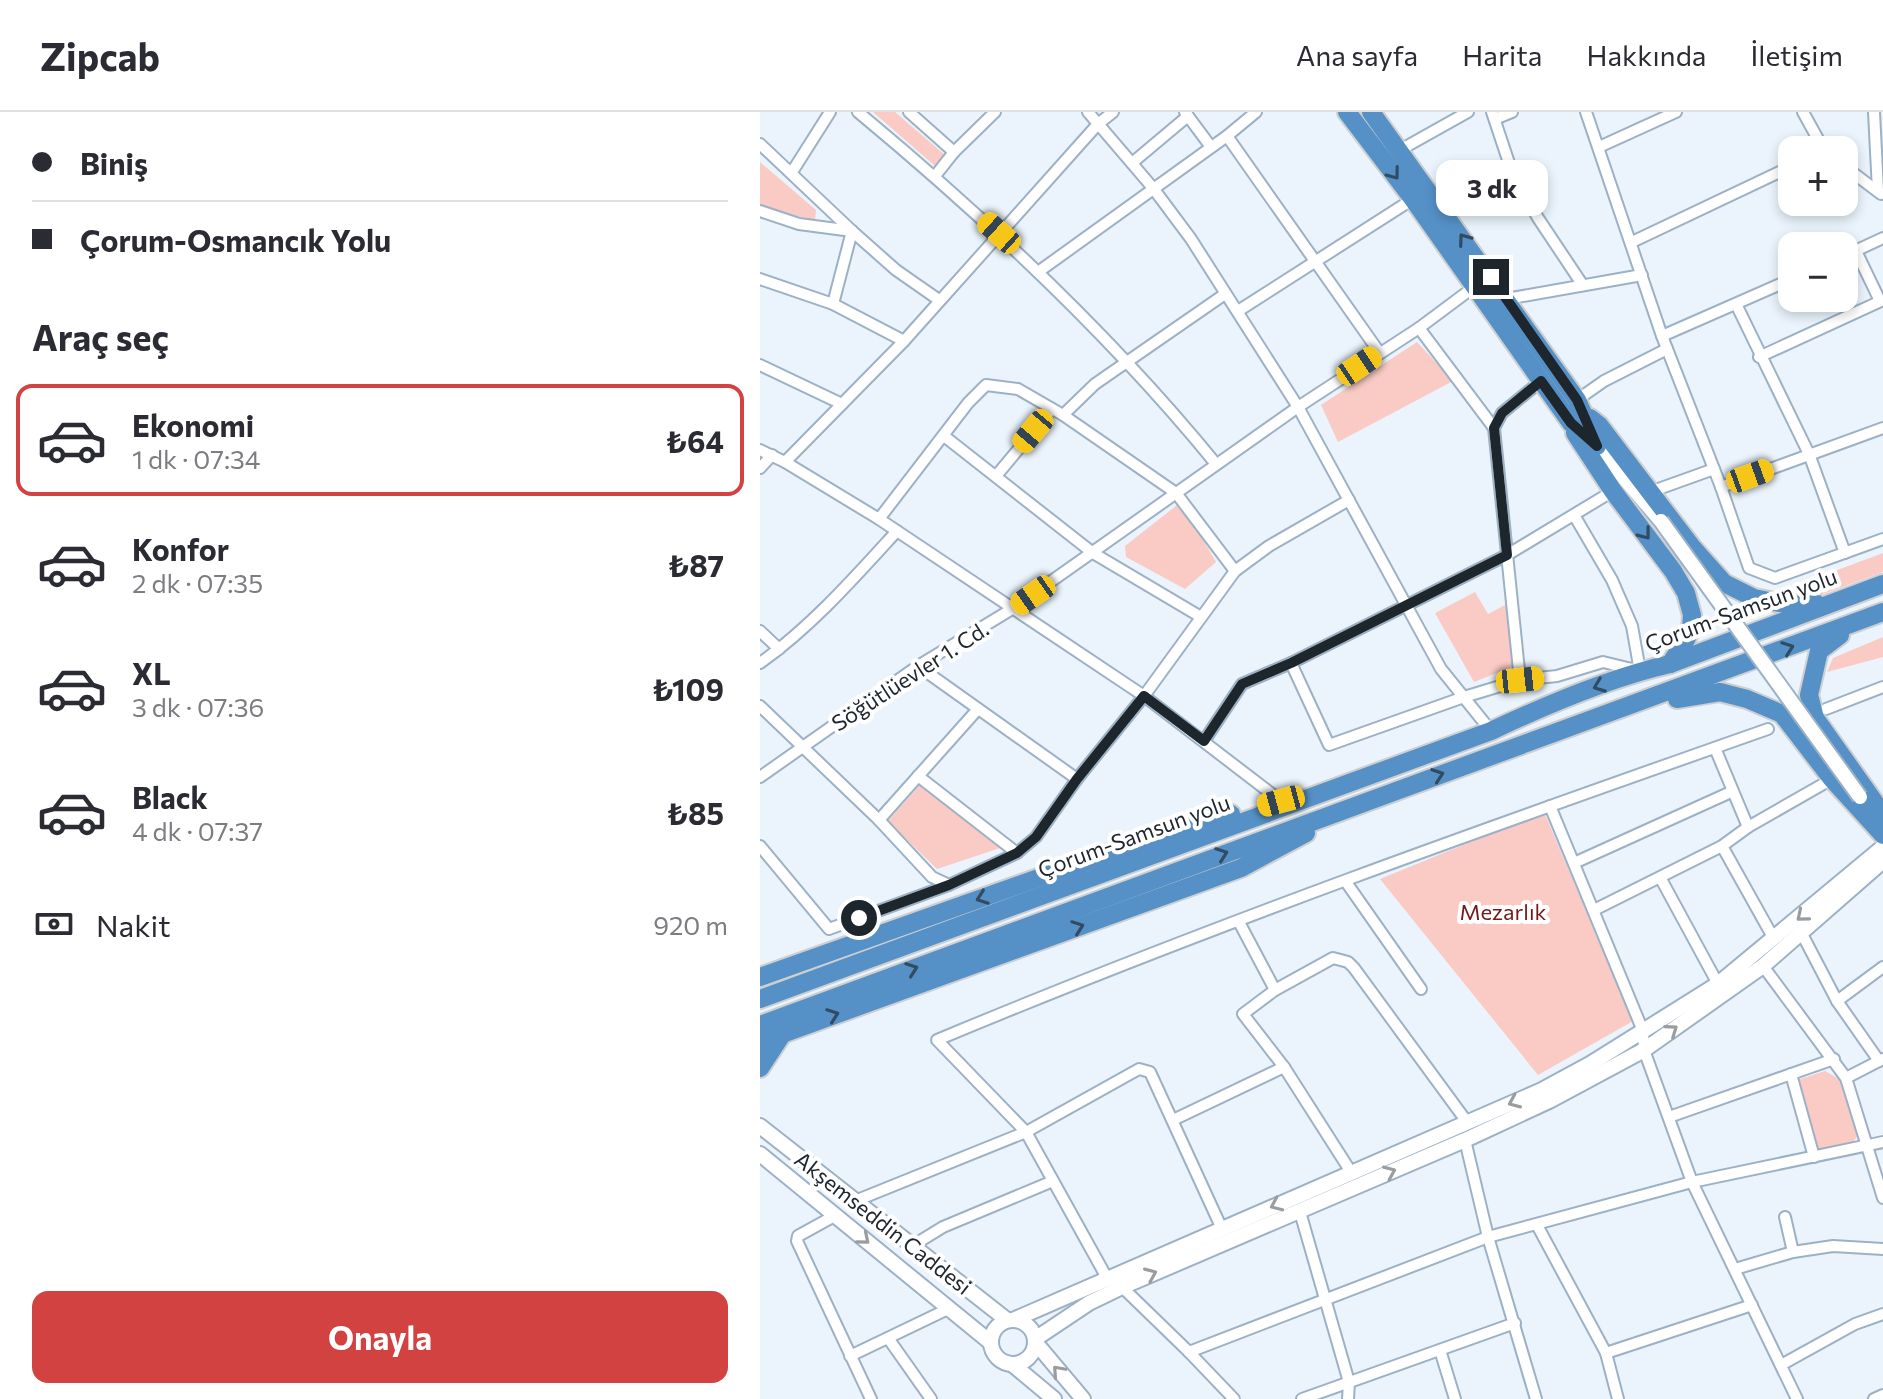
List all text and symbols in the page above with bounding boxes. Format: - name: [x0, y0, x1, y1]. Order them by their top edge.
- text: Zipcab: [40, 32, 160, 79]
- text: Ana sayfa: [1296, 38, 1418, 72]
- text: Harita: [1462, 38, 1542, 72]
- text: Hakkında: [1586, 38, 1706, 72]
- text: İletişim: [1750, 38, 1843, 72]
- map controls: [1778, 136, 1858, 312]
- button: +: [1778, 136, 1858, 216]
- text: Biniş: [80, 144, 148, 181]
- callout: 3 dk: [1435, 161, 1547, 217]
- one-way arrow: [1385, 166, 1399, 180]
- text: 3 dk: [1467, 172, 1517, 203]
- car: [973, 208, 1025, 258]
- text: Çorum-Osmancık Yolu: [80, 221, 391, 258]
- button: −: [1778, 232, 1858, 312]
- one-way arrow: [1459, 234, 1474, 248]
- route end: [1473, 259, 1509, 295]
- text: Araç seç: [32, 314, 169, 358]
- car: [1332, 343, 1386, 389]
- icon: car: [36, 404, 108, 476]
- car: [1008, 405, 1058, 457]
- text: Ekonomi: [132, 406, 254, 443]
- text: ₺64: [666, 422, 724, 459]
- text: 1 dk · 07:34: [132, 443, 260, 474]
- car: [1723, 457, 1777, 495]
- one-way arrow: [1635, 525, 1649, 540]
- icon: car: [36, 528, 108, 600]
- text: Konfor: [132, 530, 229, 567]
- text: ₺87: [668, 546, 724, 583]
- street label: Çorum-Samsun yolu: [1641, 562, 1841, 657]
- text: 2 dk · 07:35: [132, 567, 263, 598]
- car: [1006, 571, 1060, 619]
- street label: Söğütlüevler 1. Cd.: [826, 615, 993, 736]
- one-way arrow: [1780, 641, 1794, 658]
- icon: car: [36, 652, 108, 724]
- text: XL: [132, 654, 171, 691]
- car: [1495, 666, 1545, 694]
- text: ₺109: [652, 670, 724, 707]
- one-way arrow: [1593, 676, 1607, 693]
- text: 3 dk · 07:36: [132, 691, 264, 722]
- one-way arrow: [1430, 768, 1444, 785]
- icon: car: [36, 776, 108, 848]
- text: Black: [132, 778, 208, 815]
- car: [1255, 783, 1307, 819]
- street label: Çorum-Samsun yolu: [1034, 788, 1234, 883]
- text: ₺85: [666, 794, 724, 831]
- text: 4 dk · 07:37: [132, 815, 263, 846]
- one-way arrow: [1215, 847, 1229, 864]
- one-way arrow: [975, 889, 989, 905]
- park label: Mezarlık: [1459, 898, 1547, 925]
- route start: [841, 900, 877, 936]
- icon: cash: [32, 902, 76, 946]
- text: Nakit: [96, 906, 171, 943]
- one-way arrow: [1797, 906, 1811, 921]
- text: 920 m: [653, 909, 728, 940]
- one-way arrow: [1070, 920, 1084, 936]
- one-way arrow: [904, 962, 918, 978]
- one-way arrow: [826, 1008, 840, 1025]
- one-way arrow: [1663, 1025, 1677, 1040]
- one-way arrow: [1508, 1092, 1522, 1108]
- street label: Akşemseddin Caddesi: [790, 1145, 977, 1300]
- one-way arrow: [1382, 1166, 1396, 1182]
- one-way arrow: [1269, 1196, 1284, 1212]
- one-way arrow: [854, 1229, 869, 1244]
- one-way arrow: [1143, 1268, 1157, 1284]
- button: Onayla: [32, 1291, 728, 1383]
- one-way arrow: [1053, 1366, 1068, 1381]

